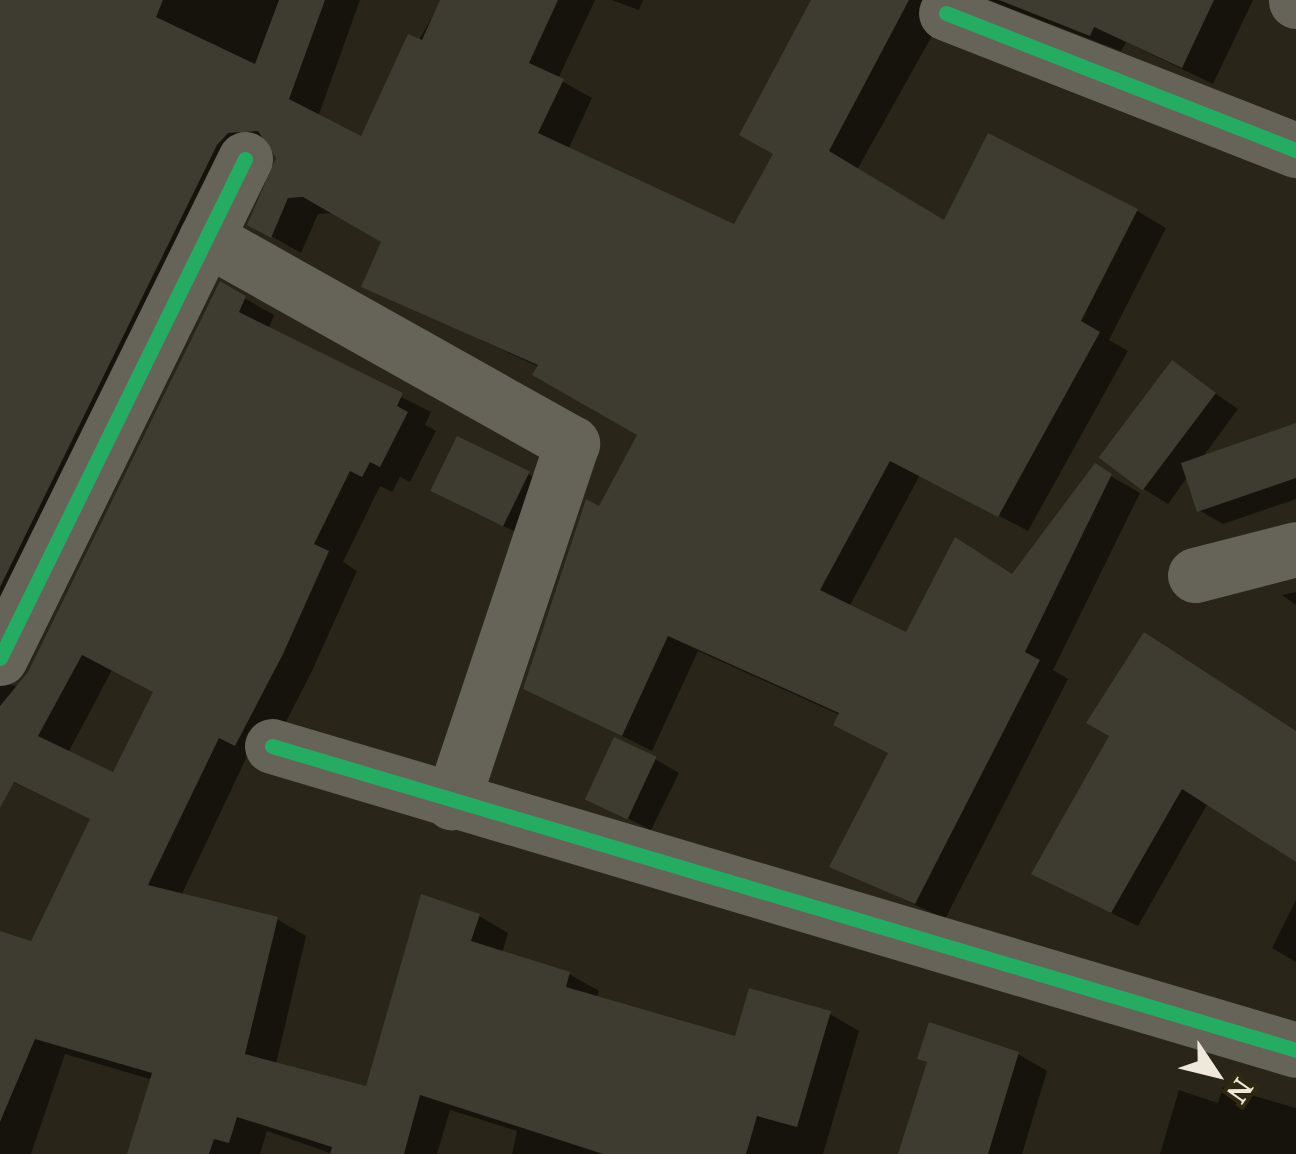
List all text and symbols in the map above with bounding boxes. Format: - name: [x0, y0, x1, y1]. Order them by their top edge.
- north arrow: [1166, 1024, 1266, 1124]
- text: N: [1219, 1071, 1262, 1111]

